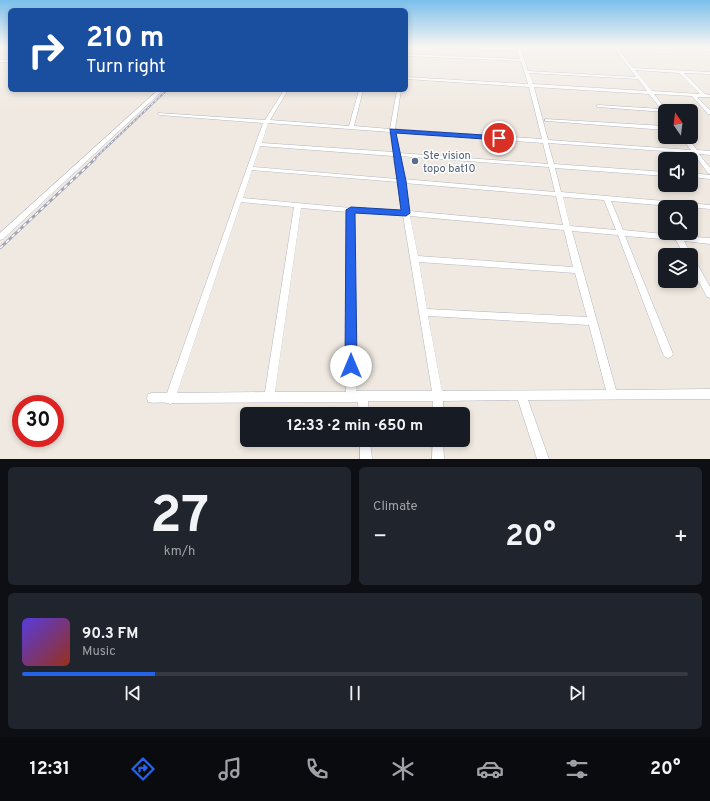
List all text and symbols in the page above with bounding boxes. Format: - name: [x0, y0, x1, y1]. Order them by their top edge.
- text: 210 m: [86, 21, 164, 57]
- icon: right: [20, 24, 72, 76]
- text: Turn right: [86, 56, 166, 79]
- north arrow: [658, 104, 698, 144]
- map controls: [658, 104, 698, 288]
- pin: [482, 121, 516, 155]
- icon: arrive: [488, 127, 510, 149]
- place label: Ste vision topo bat10: [423, 149, 476, 176]
- button: sound: [658, 152, 698, 192]
- marker: Ste vision topo bat10: [410, 156, 420, 166]
- button: search: [658, 200, 698, 240]
- button: layers: [658, 248, 698, 288]
- position arrow: [330, 345, 372, 387]
- speed limit sign: 30: [12, 395, 64, 447]
- text: 12:33 · 2 min · 650 m: [287, 417, 423, 436]
- text: 27: [150, 485, 209, 551]
- text: Climate: [373, 499, 418, 515]
- text: 20°: [505, 519, 556, 556]
- text: −: [373, 524, 387, 551]
- text: +: [674, 524, 688, 551]
- text: km/h: [164, 544, 195, 560]
- text: 90.3 FM: [82, 625, 138, 644]
- text: Music: [82, 644, 116, 660]
- icon: previous: [122, 682, 144, 704]
- icon: pause: [344, 682, 366, 704]
- icon: next: [566, 682, 588, 704]
- icon: directions: [129, 755, 157, 783]
- icon: music: [216, 755, 244, 783]
- icon: phone: [303, 755, 331, 783]
- icon: climate: [389, 755, 417, 783]
- icon: car: [476, 755, 504, 783]
- icon: filters: [563, 755, 591, 783]
- text: 12:31: [29, 758, 70, 781]
- text: 20°: [650, 758, 680, 781]

